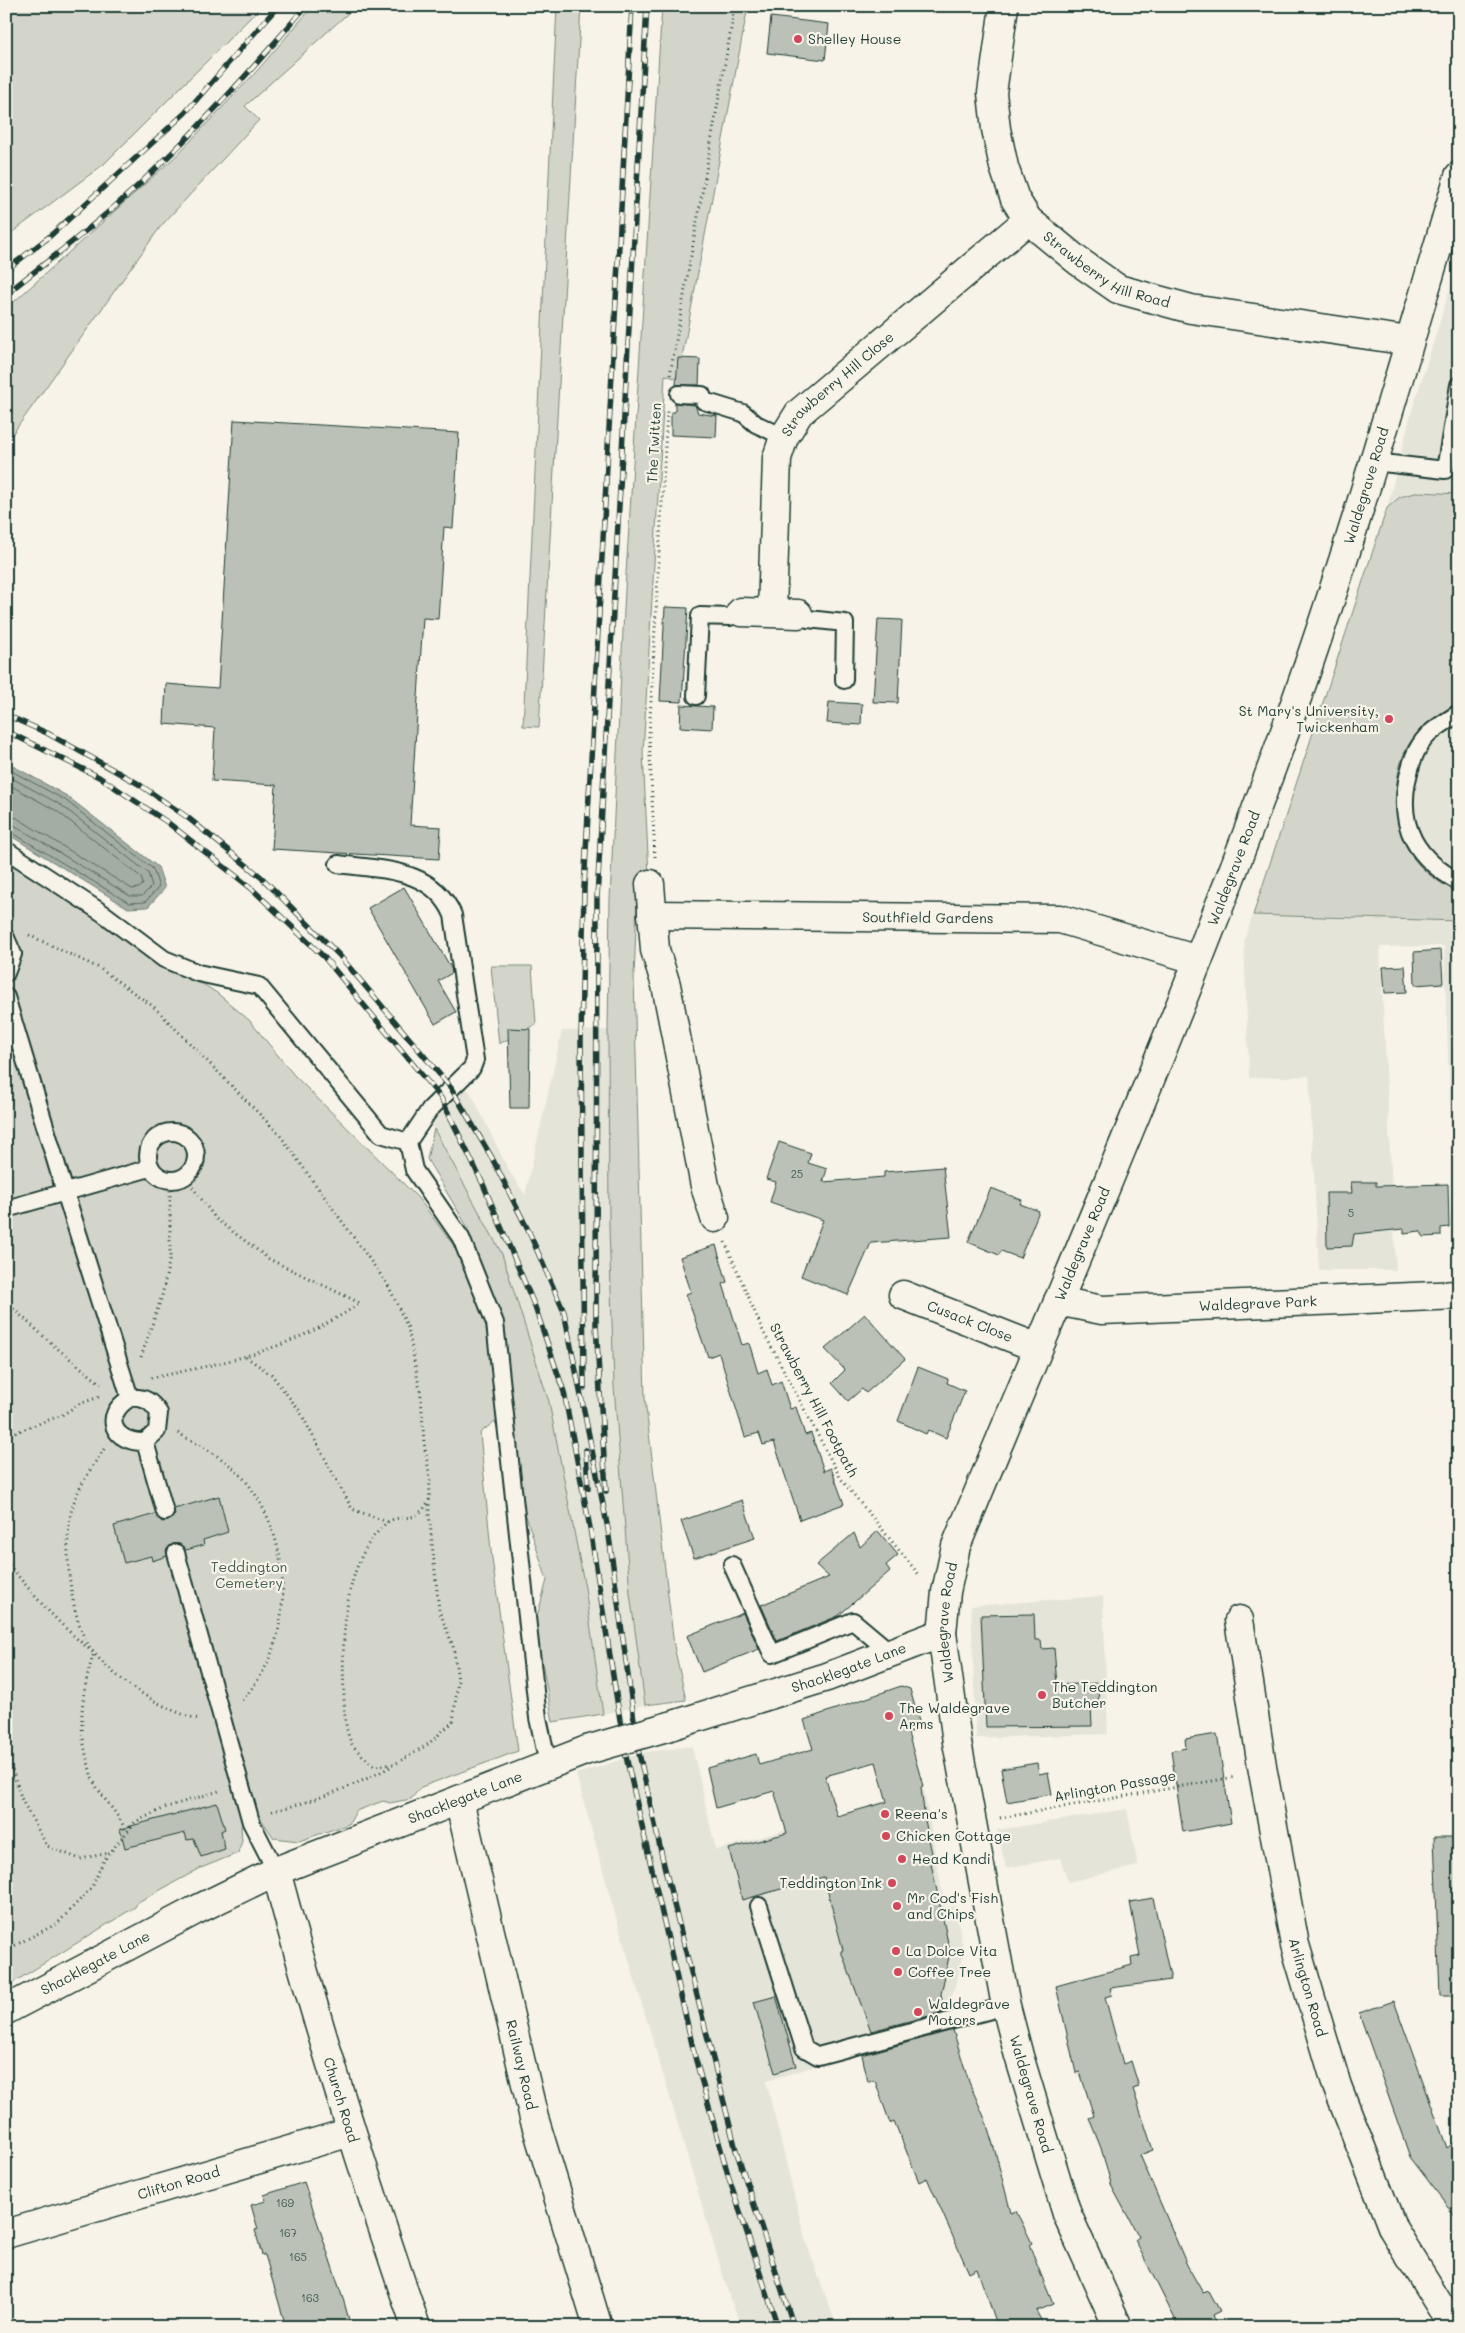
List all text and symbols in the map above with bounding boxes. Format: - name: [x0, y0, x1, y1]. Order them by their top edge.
- place label: Shelley House: [808, 29, 901, 48]
- marker: Shelley House: [792, 33, 804, 45]
- street label: Strawberry Hill Road: [1039, 226, 1172, 312]
- street label: Strawberry Hill Close: [777, 327, 897, 440]
- street label: The Twitten: [642, 402, 665, 484]
- street label: Waldegrave Road: [1339, 425, 1393, 546]
- place label: St Mary's University, Twickenham: [1239, 701, 1379, 736]
- marker: St Mary's University, Twickenham: [1383, 713, 1395, 725]
- street label: Waldegrave Road: [1203, 808, 1264, 928]
- street label: Southfield Gardens: [862, 907, 994, 927]
- house number: 25: [791, 1166, 803, 1181]
- street label: Waldegrave Road: [1050, 1184, 1114, 1303]
- house number: 5: [1348, 1205, 1354, 1220]
- street label: Waldegrave Park: [1198, 1291, 1317, 1315]
- street label: Cusack Close: [925, 1295, 1016, 1346]
- street label: Strawberry Hill Footpath: [766, 1319, 863, 1480]
- park label: Teddington Cemetery: [211, 1557, 287, 1592]
- street label: Waldegrave Road: [932, 1560, 961, 1684]
- street label: Shacklegate Lane: [789, 1638, 909, 1697]
- place label: The Teddington Butcher: [1052, 1677, 1157, 1712]
- marker: The Teddington Butcher: [1036, 1689, 1048, 1701]
- place label: The Waldegrave Arms: [899, 1698, 1010, 1733]
- marker: The Waldegrave Arms: [883, 1710, 895, 1722]
- street label: Arlington Passage: [1052, 1765, 1177, 1806]
- street label: Shacklegate Lane: [405, 1766, 525, 1828]
- place label: Reena's: [895, 1804, 948, 1823]
- marker: Reena's: [879, 1808, 891, 1820]
- place label: Chicken Cottage: [896, 1826, 1011, 1845]
- marker: Chicken Cottage: [880, 1830, 892, 1842]
- place label: Head Kandi: [912, 1849, 991, 1868]
- marker: Head Kandi: [896, 1853, 908, 1865]
- place label: Teddington Ink: [780, 1873, 882, 1892]
- marker: Teddington Ink: [886, 1877, 898, 1889]
- place label: Mr Cod's Fish and Chips: [907, 1888, 998, 1923]
- marker: Mr Cod's Fish and Chips: [891, 1900, 903, 1912]
- street label: Shacklegate Lane: [37, 1926, 153, 1999]
- street label: Arlington Road: [1285, 1936, 1332, 2039]
- place label: La Dolce Vita: [906, 1941, 998, 1960]
- marker: La Dolce Vita: [890, 1945, 902, 1957]
- place label: Coffee Tree: [908, 1962, 991, 1981]
- marker: Coffee Tree: [892, 1966, 904, 1978]
- place label: Waldegrave Motors: [928, 1994, 1010, 2029]
- marker: Waldegrave Motors: [912, 2006, 924, 2018]
- street label: Railway Road: [502, 2018, 542, 2112]
- street label: Waldegrave Road: [1006, 2033, 1057, 2155]
- street label: Church Road: [320, 2055, 363, 2145]
- street label: Clifton Road: [135, 2161, 222, 2204]
- house number: 169: [276, 2195, 295, 2210]
- house number: 167: [279, 2225, 297, 2240]
- house number: 165: [289, 2249, 307, 2264]
- house number: 163: [301, 2290, 320, 2305]

